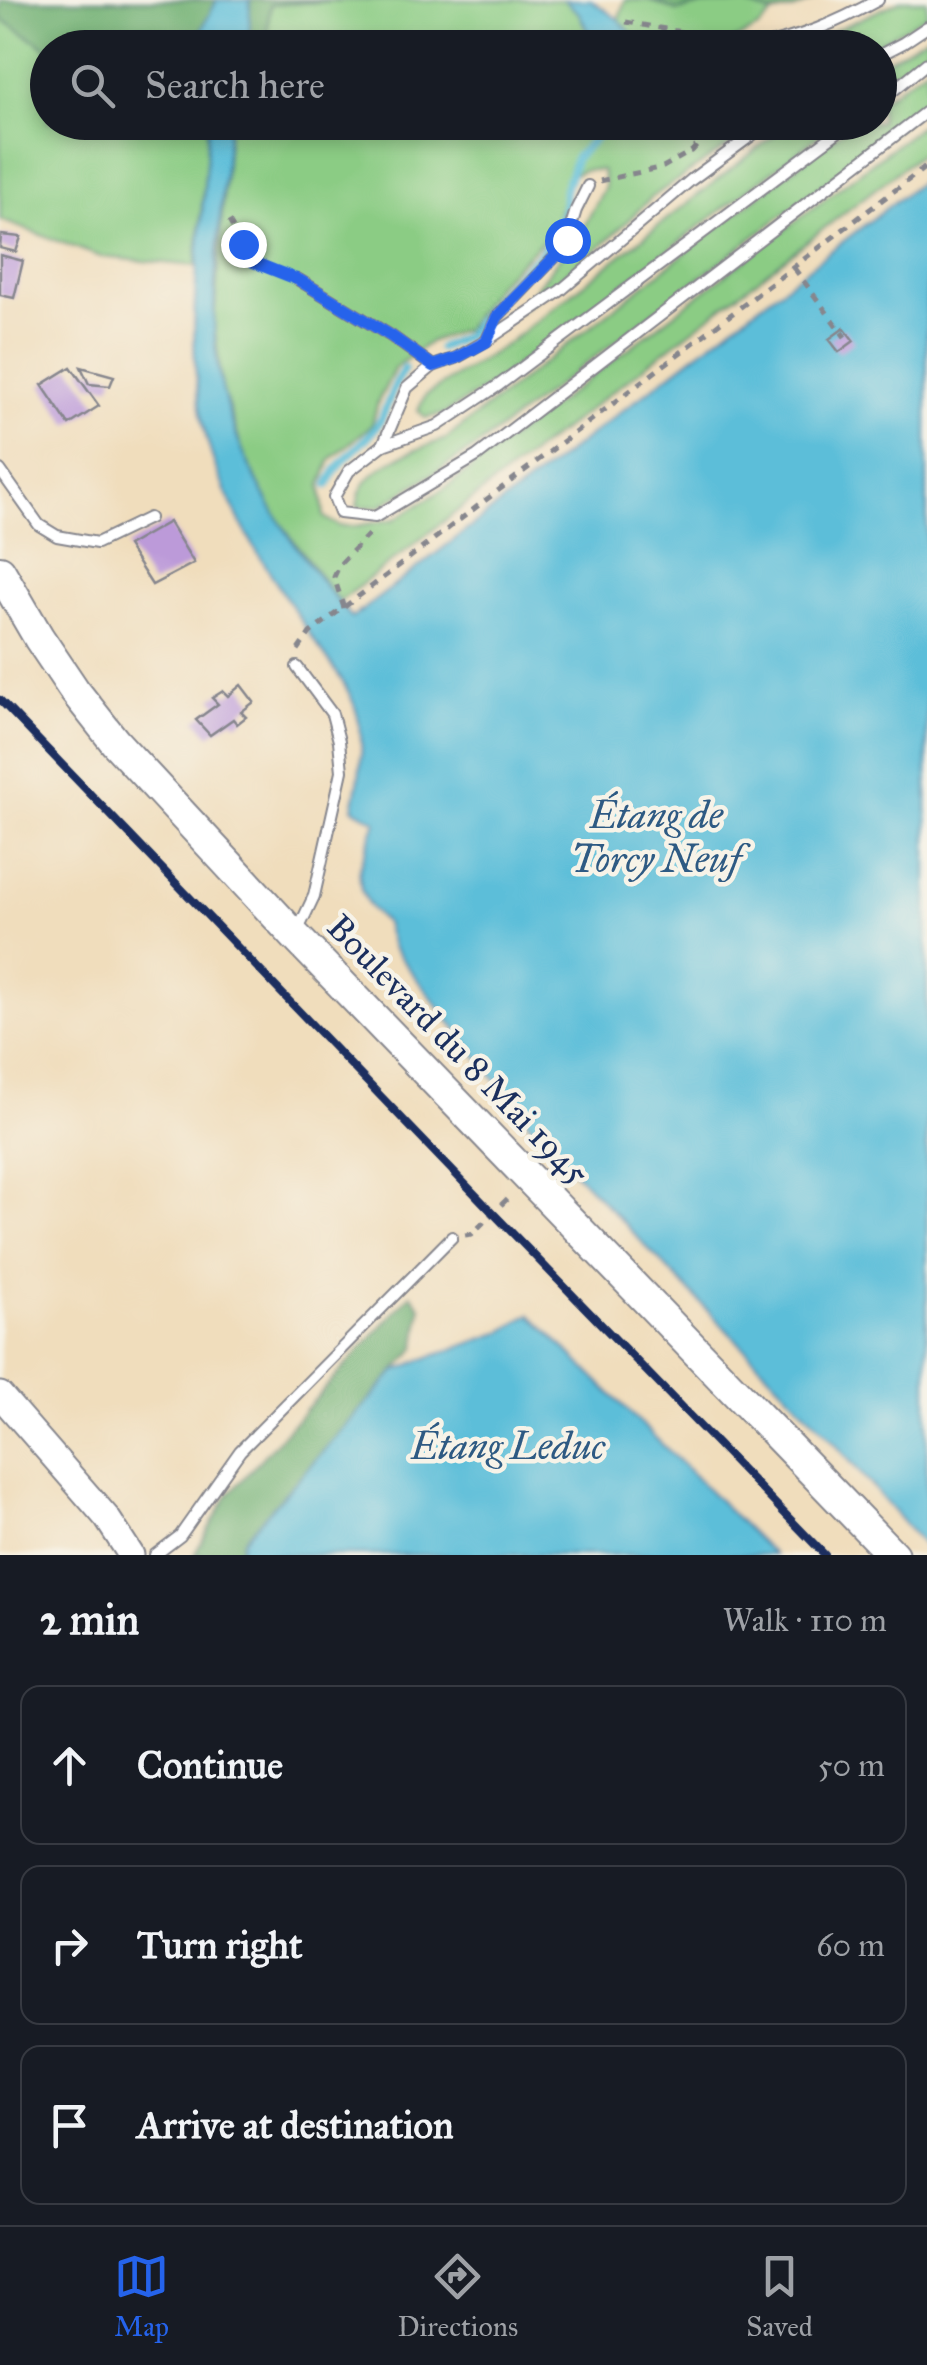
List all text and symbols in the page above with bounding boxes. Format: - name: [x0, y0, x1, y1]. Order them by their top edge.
- search box: [30, 30, 897, 140]
- icon: search: [65, 58, 120, 113]
- text: Search here: [145, 62, 325, 108]
- route start: [545, 218, 591, 264]
- route end: [221, 222, 267, 268]
- water label: Étang de Torcy Neuf: [571, 791, 751, 882]
- street label: Boulevard du 8 Mai 1945: [318, 906, 598, 1194]
- water label: Étang Leduc: [410, 1422, 607, 1469]
- text: 2 min: [40, 1594, 139, 1646]
- text: Walk · 110 m: [723, 1601, 887, 1640]
- icon: ahead: [42, 1738, 97, 1793]
- text: Continue: [137, 1742, 283, 1788]
- text: 50 m: [818, 1746, 885, 1785]
- icon: right: [42, 1918, 97, 1973]
- text: Turn right: [137, 1922, 303, 1968]
- text: 60 m: [816, 1926, 885, 1965]
- icon: arrive: [42, 2098, 97, 2153]
- text: Arrive at destination: [137, 2102, 454, 2148]
- tab: Map: [114, 2249, 169, 2344]
- tab: Directions: [397, 2249, 518, 2344]
- tab: Saved: [746, 2249, 813, 2344]

